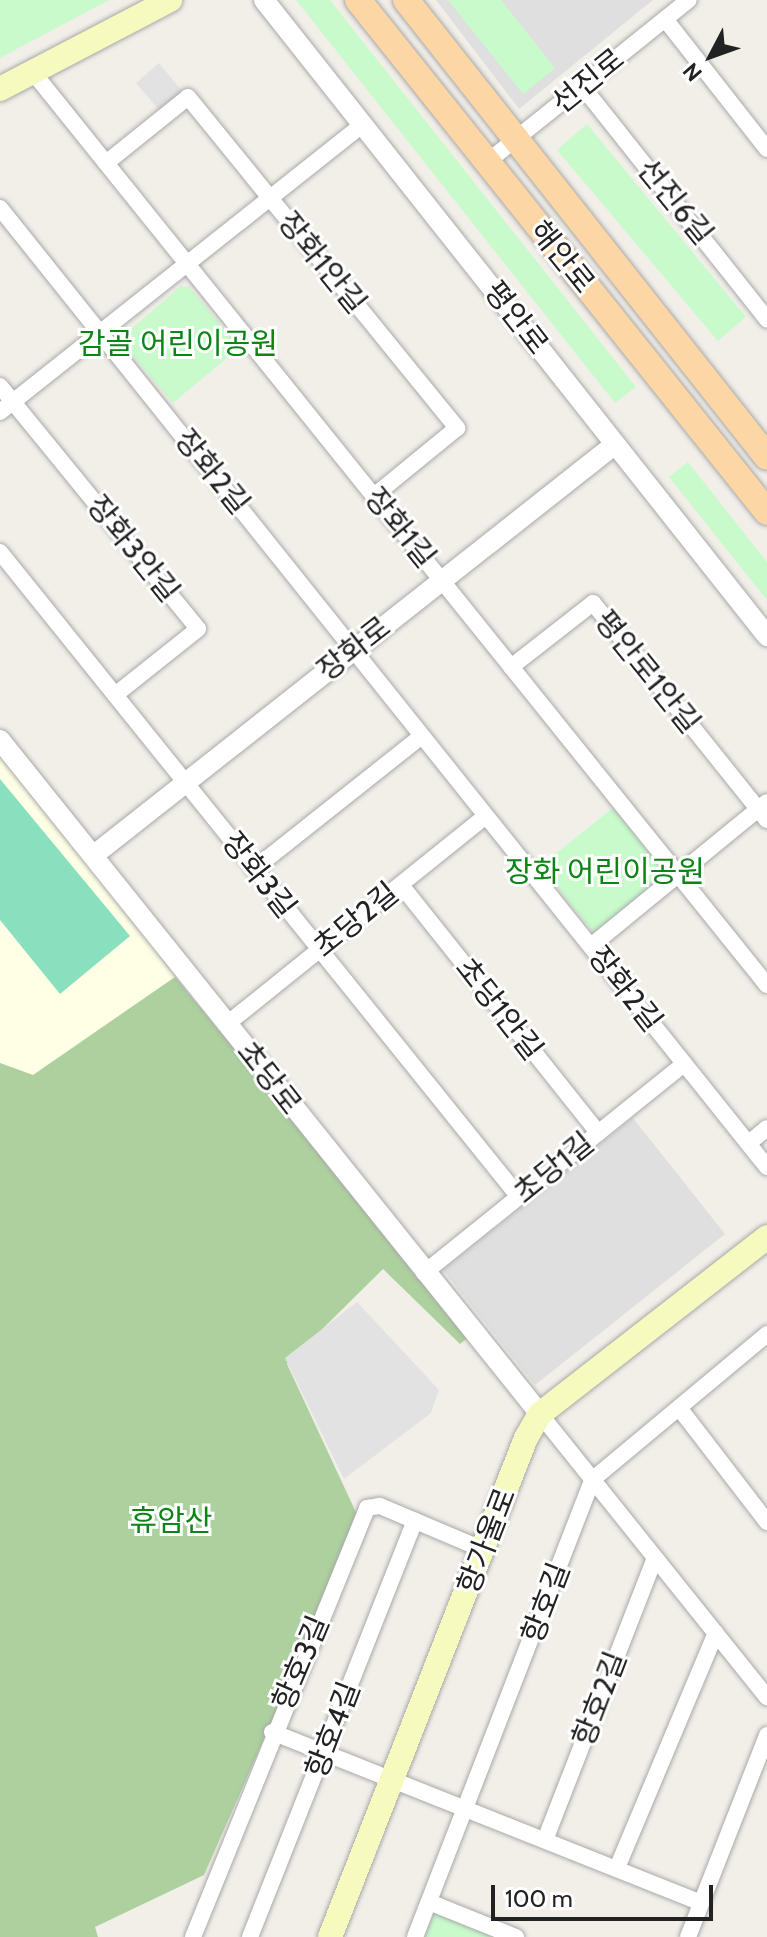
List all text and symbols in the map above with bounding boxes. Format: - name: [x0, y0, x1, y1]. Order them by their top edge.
- north arrow: [671, 16, 751, 96]
- street label: 선진로: [544, 41, 632, 121]
- text: N: [677, 57, 708, 87]
- street label: 선진6길: [630, 152, 720, 252]
- street label: 장화1안길: [270, 205, 374, 321]
- street label: 해안로: [522, 213, 602, 301]
- street label: 평안로: [476, 274, 556, 362]
- park label: 감골 어린이공원: [78, 326, 278, 362]
- street label: 장화2길: [167, 422, 257, 522]
- street label: 장화1길: [357, 481, 443, 575]
- street label: 장화3안길: [79, 488, 187, 610]
- street label: 평안로1안길: [587, 603, 707, 741]
- street label: 장화로: [310, 609, 398, 689]
- street label: 장화3길: [214, 825, 304, 925]
- park label: 장화 어린이공원: [505, 854, 705, 890]
- street label: 초당2길: [306, 875, 406, 965]
- street label: 장화2길: [580, 939, 670, 1039]
- street label: 초당1안길: [448, 951, 550, 1067]
- street label: 초당로: [229, 1034, 309, 1122]
- street label: 초당1길: [507, 1125, 601, 1211]
- street label: 항가울로: [450, 1483, 524, 1599]
- park label: 휴암산: [130, 1503, 212, 1539]
- street label: 항호길: [514, 1558, 578, 1648]
- street label: 항호3길: [265, 1610, 337, 1716]
- street label: 항호2길: [566, 1647, 634, 1751]
- street label: 항호4길: [298, 1677, 368, 1783]
- scale bar: [495, 1869, 717, 1919]
- text: 100 m: [505, 1884, 573, 1913]

